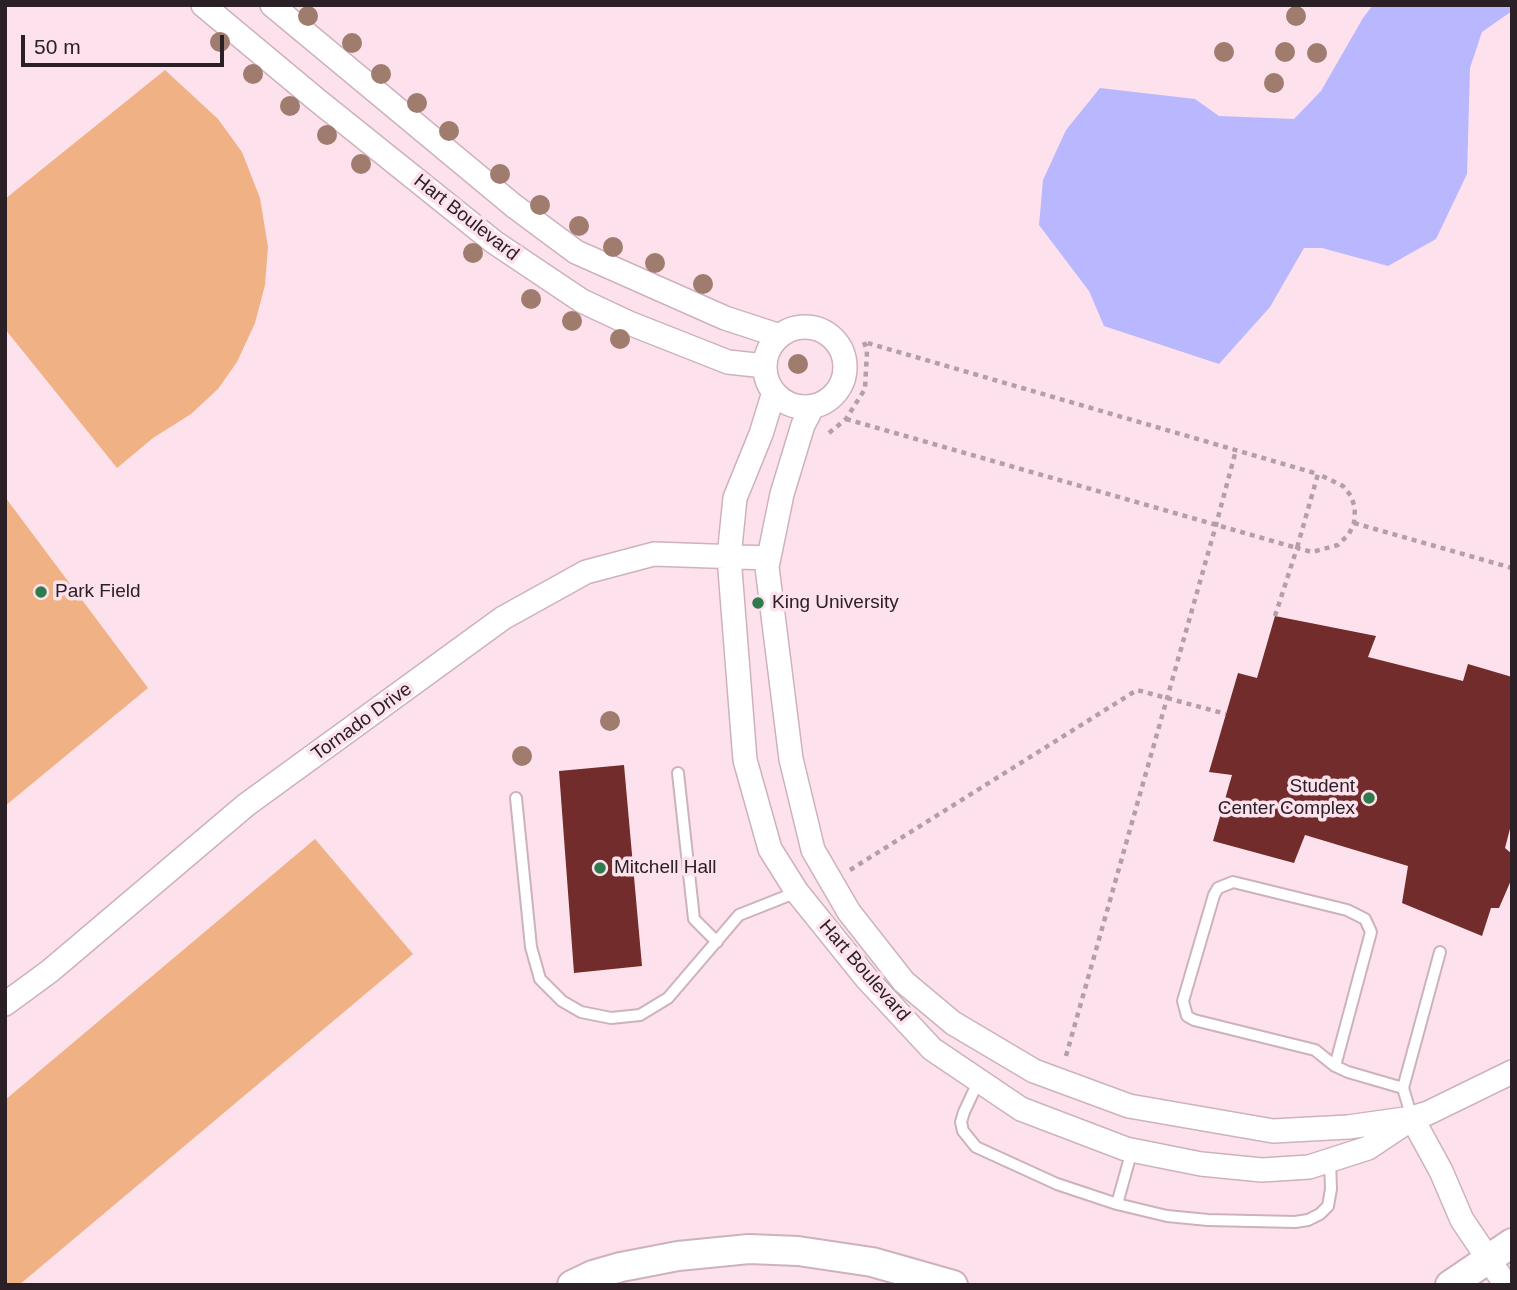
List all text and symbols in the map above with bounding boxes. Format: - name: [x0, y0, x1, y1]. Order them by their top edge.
- scale bar: [24, 21, 228, 65]
- text: 50 m: [34, 35, 81, 58]
- street label: Hart Boulevard: [409, 170, 523, 266]
- place label: Park Field: [55, 581, 141, 603]
- marker: Park Field: [33, 584, 49, 600]
- place label: King University: [772, 592, 899, 614]
- marker: King University: [750, 595, 766, 611]
- street label: Tornado Drive: [307, 678, 417, 766]
- place label: Student Center Complex: [1218, 776, 1355, 820]
- marker: Student Center Complex: [1361, 790, 1377, 806]
- place label: Mitchell Hall: [614, 857, 716, 879]
- marker: Mitchell Hall: [592, 860, 608, 876]
- street label: Hart Boulevard: [814, 916, 914, 1026]

